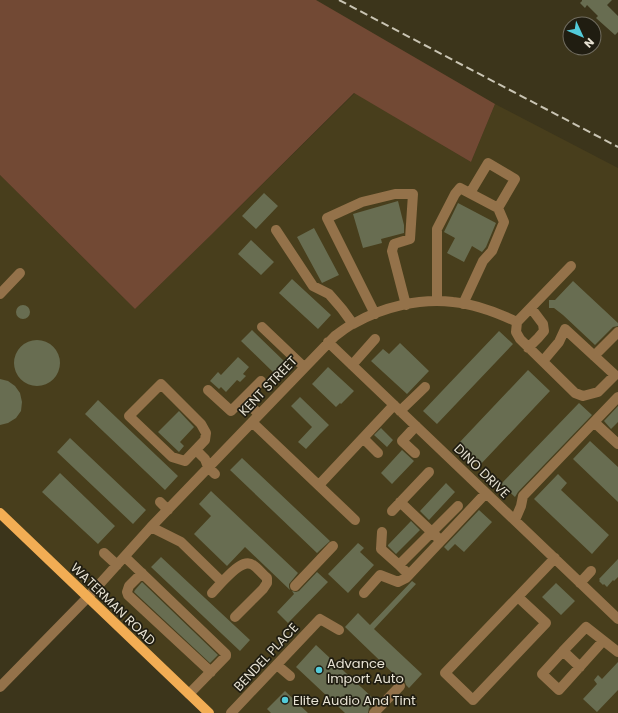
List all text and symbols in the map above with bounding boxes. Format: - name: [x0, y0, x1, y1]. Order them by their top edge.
- north arrow: [562, 16, 602, 56]
- text: N: [581, 34, 598, 51]
- street label: KENT STREET: [234, 352, 302, 420]
- street label: DINO DRIVE: [450, 440, 514, 502]
- street label: WATERMAN ROAD: [66, 558, 160, 650]
- street label: BENDEL PLACE: [229, 619, 303, 695]
- place label: Advance Import Auto: [327, 654, 404, 688]
- marker: Advance Import Auto: [314, 665, 324, 675]
- place label: Elite Audio And Tint: [293, 691, 416, 710]
- marker: Elite Audio And Tint: [280, 695, 290, 705]

